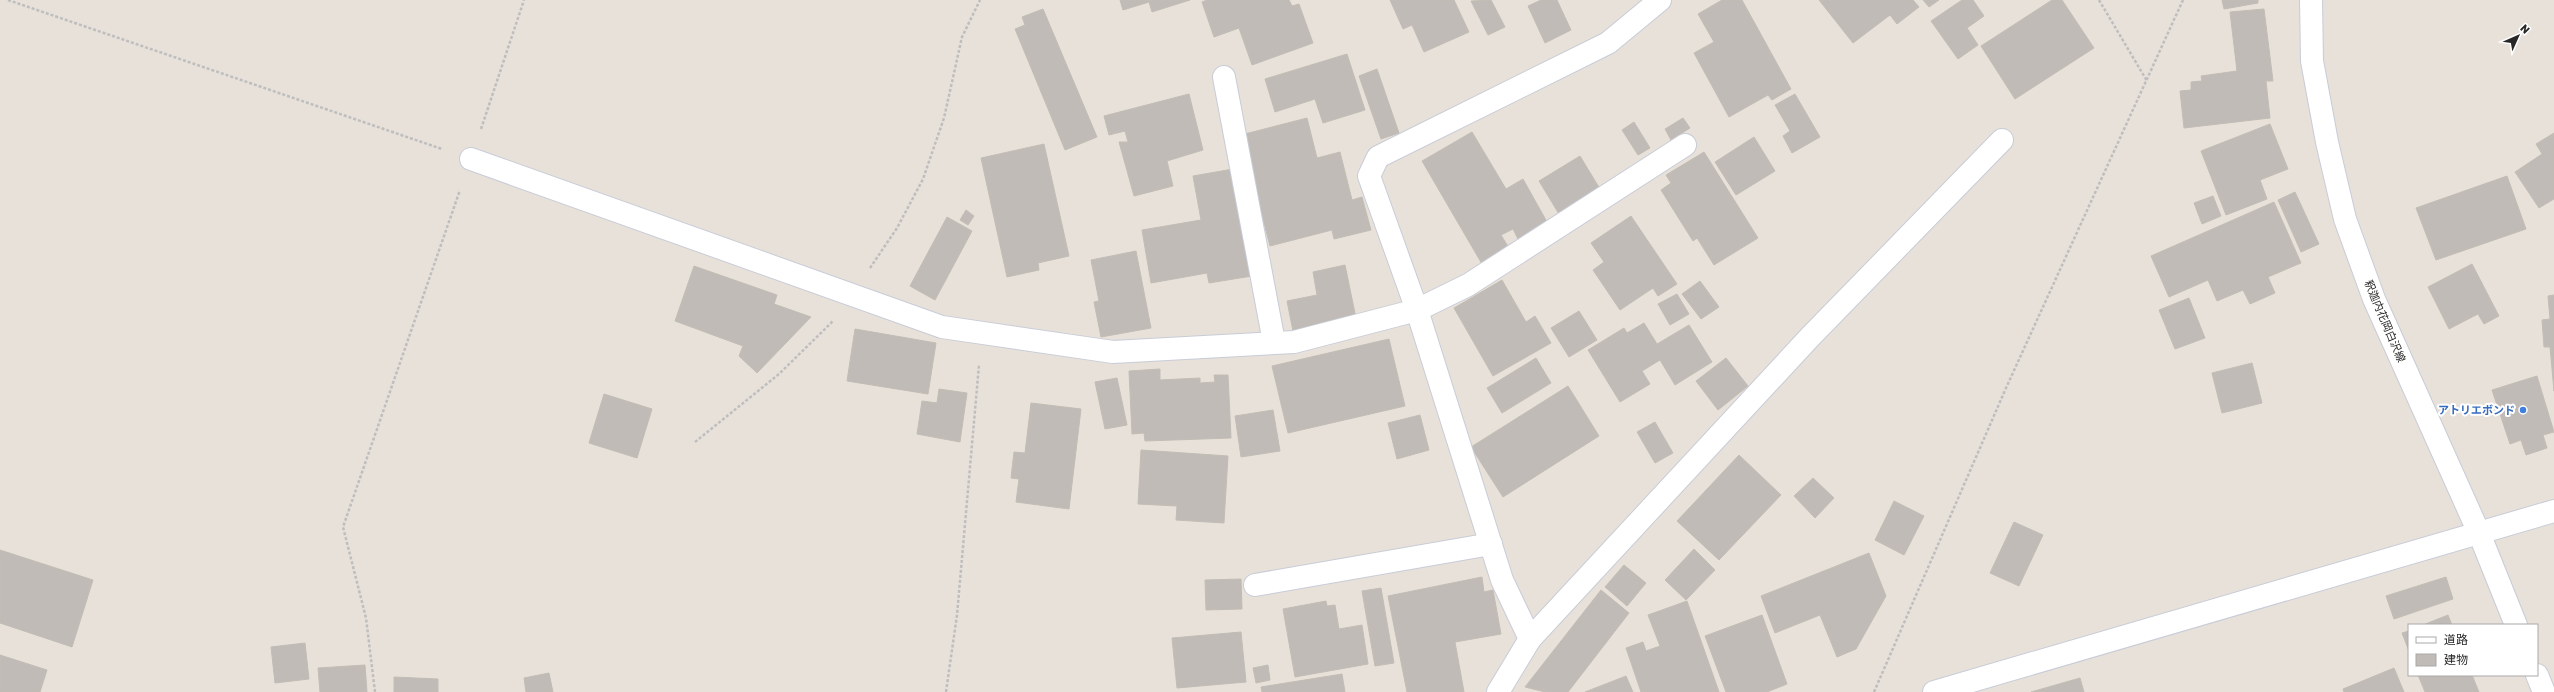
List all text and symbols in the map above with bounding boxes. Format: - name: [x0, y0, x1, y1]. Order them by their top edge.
- north arrow: [2498, 16, 2538, 56]
- text: N: [2517, 22, 2532, 37]
- street label: 釈迦内花岡白沢線: [2361, 278, 2408, 364]
- place label: アトリエボンド: [2438, 404, 2515, 417]
- marker: アトリエボンド: [2518, 405, 2528, 415]
- legend: [2408, 624, 2538, 676]
- text: 道路: [2444, 633, 2468, 647]
- text: 建物: [2444, 653, 2468, 667]

